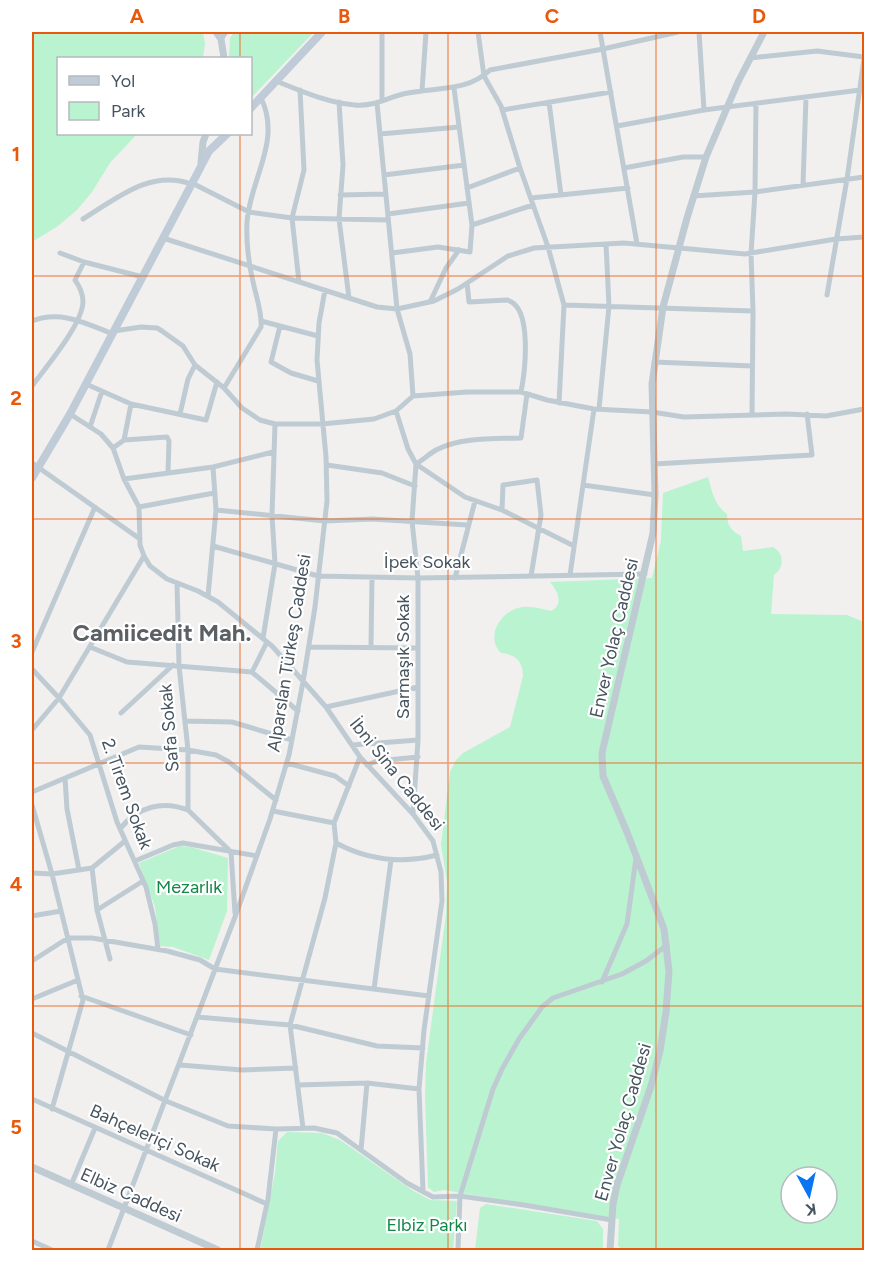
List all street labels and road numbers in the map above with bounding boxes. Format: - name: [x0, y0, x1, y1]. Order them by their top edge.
- street label: İpek Sokak: [384, 551, 470, 573]
- street label: Alparslan Türkeş Caddesi: [262, 552, 316, 754]
- street label: Enver Yolaç Caddesi: [585, 556, 643, 720]
- street label: Sarmaşık Sokak: [392, 594, 414, 719]
- street label: Safa Sokak: [154, 683, 184, 773]
- street label: İbni Sina Caddesi: [345, 713, 449, 835]
- street label: 2. Tirem Sokak: [97, 736, 157, 853]
- street label: Enver Yolaç Caddesi: [590, 1040, 656, 1204]
- street label: Bahçeleriçi Sokak: [87, 1099, 224, 1177]
- street label: Elbiz Caddesi: [77, 1163, 185, 1227]

